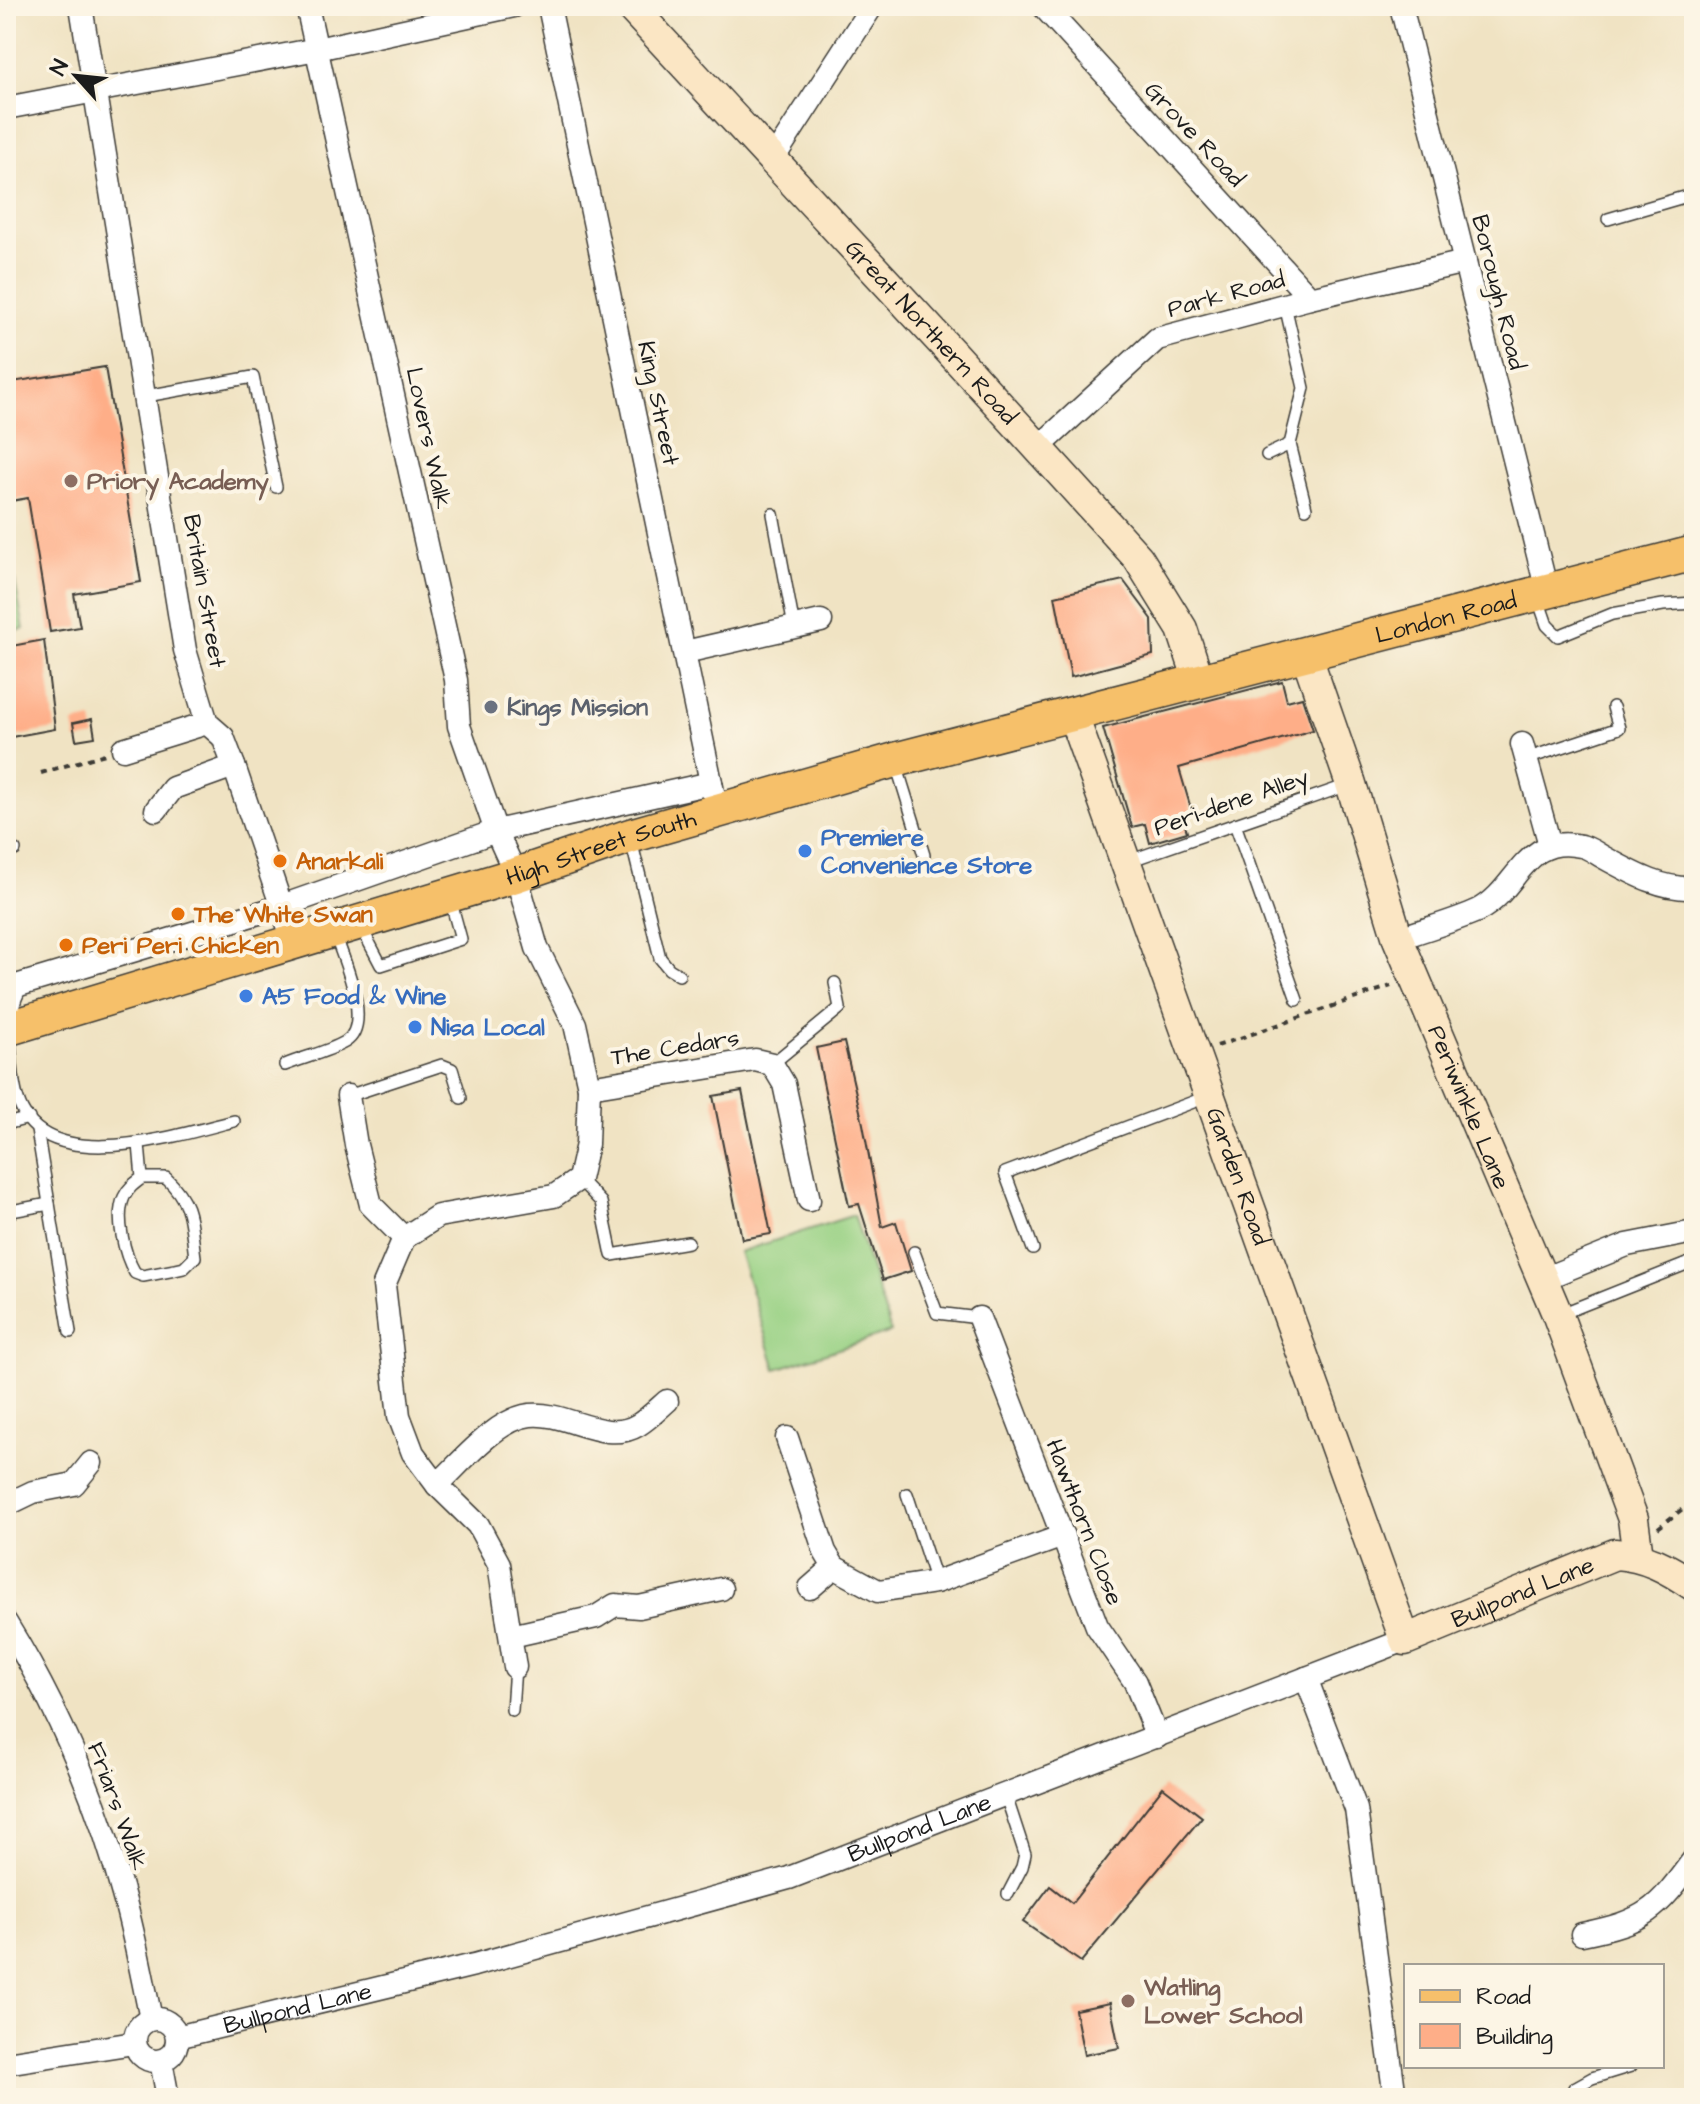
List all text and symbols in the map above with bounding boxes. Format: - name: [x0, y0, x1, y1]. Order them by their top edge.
- north arrow: [36, 36, 116, 116]
- text: N: [43, 54, 77, 81]
- street label: Grove Road: [1136, 74, 1252, 195]
- street label: Borough Road: [1461, 211, 1534, 373]
- street label: Great Northern Road: [837, 232, 1025, 433]
- street label: Park Road: [1164, 263, 1289, 327]
- street label: King Street: [627, 338, 688, 469]
- street label: Lovers Walk: [396, 364, 460, 512]
- place label: Priory Academy: [87, 465, 269, 501]
- marker: Priory Academy: [62, 472, 80, 490]
- street label: Britain Street: [174, 512, 234, 671]
- street label: London Road: [1372, 584, 1520, 653]
- place label: Kings Mission: [507, 691, 648, 726]
- marker: Kings Mission: [482, 698, 500, 716]
- street label: Peri-dene Alley: [1149, 761, 1314, 846]
- street label: High Street South: [502, 802, 700, 895]
- place label: Premiere Convenience Store: [821, 821, 1032, 883]
- marker: Premiere Convenience Store: [796, 842, 814, 860]
- place label: Anarkali: [296, 845, 384, 879]
- marker: Anarkali: [271, 852, 289, 870]
- place label: The White Swan: [193, 898, 373, 932]
- marker: The White Swan: [169, 905, 187, 923]
- place label: Peri Peri Chicken: [82, 929, 279, 963]
- marker: Peri Peri Chicken: [57, 936, 75, 954]
- place label: A5 Food & Wine: [262, 980, 446, 1014]
- marker: A5 Food & Wine: [237, 987, 255, 1005]
- place label: Nisa Local: [431, 1011, 545, 1045]
- marker: Nisa Local: [406, 1018, 424, 1036]
- street label: Periwinkle Lane: [1418, 1020, 1518, 1195]
- street label: The Cedars: [609, 1021, 742, 1075]
- street label: Garden Road: [1197, 1103, 1278, 1250]
- street label: Hawthorn Close: [1037, 1434, 1131, 1610]
- street label: Bullpond Lane: [1446, 1548, 1599, 1637]
- street label: Friars Walk: [78, 1738, 156, 1875]
- street label: Bullpond Lane: [843, 1785, 996, 1872]
- legend: [1404, 1964, 1664, 2068]
- place label: Watling Lower School: [1143, 1971, 1303, 2033]
- street label: Bullpond Lane: [220, 1974, 375, 2043]
- text: Road: [1476, 1980, 1531, 2014]
- marker: Watling Lower School: [1119, 1992, 1137, 2010]
- text: Building: [1476, 2020, 1553, 2055]

